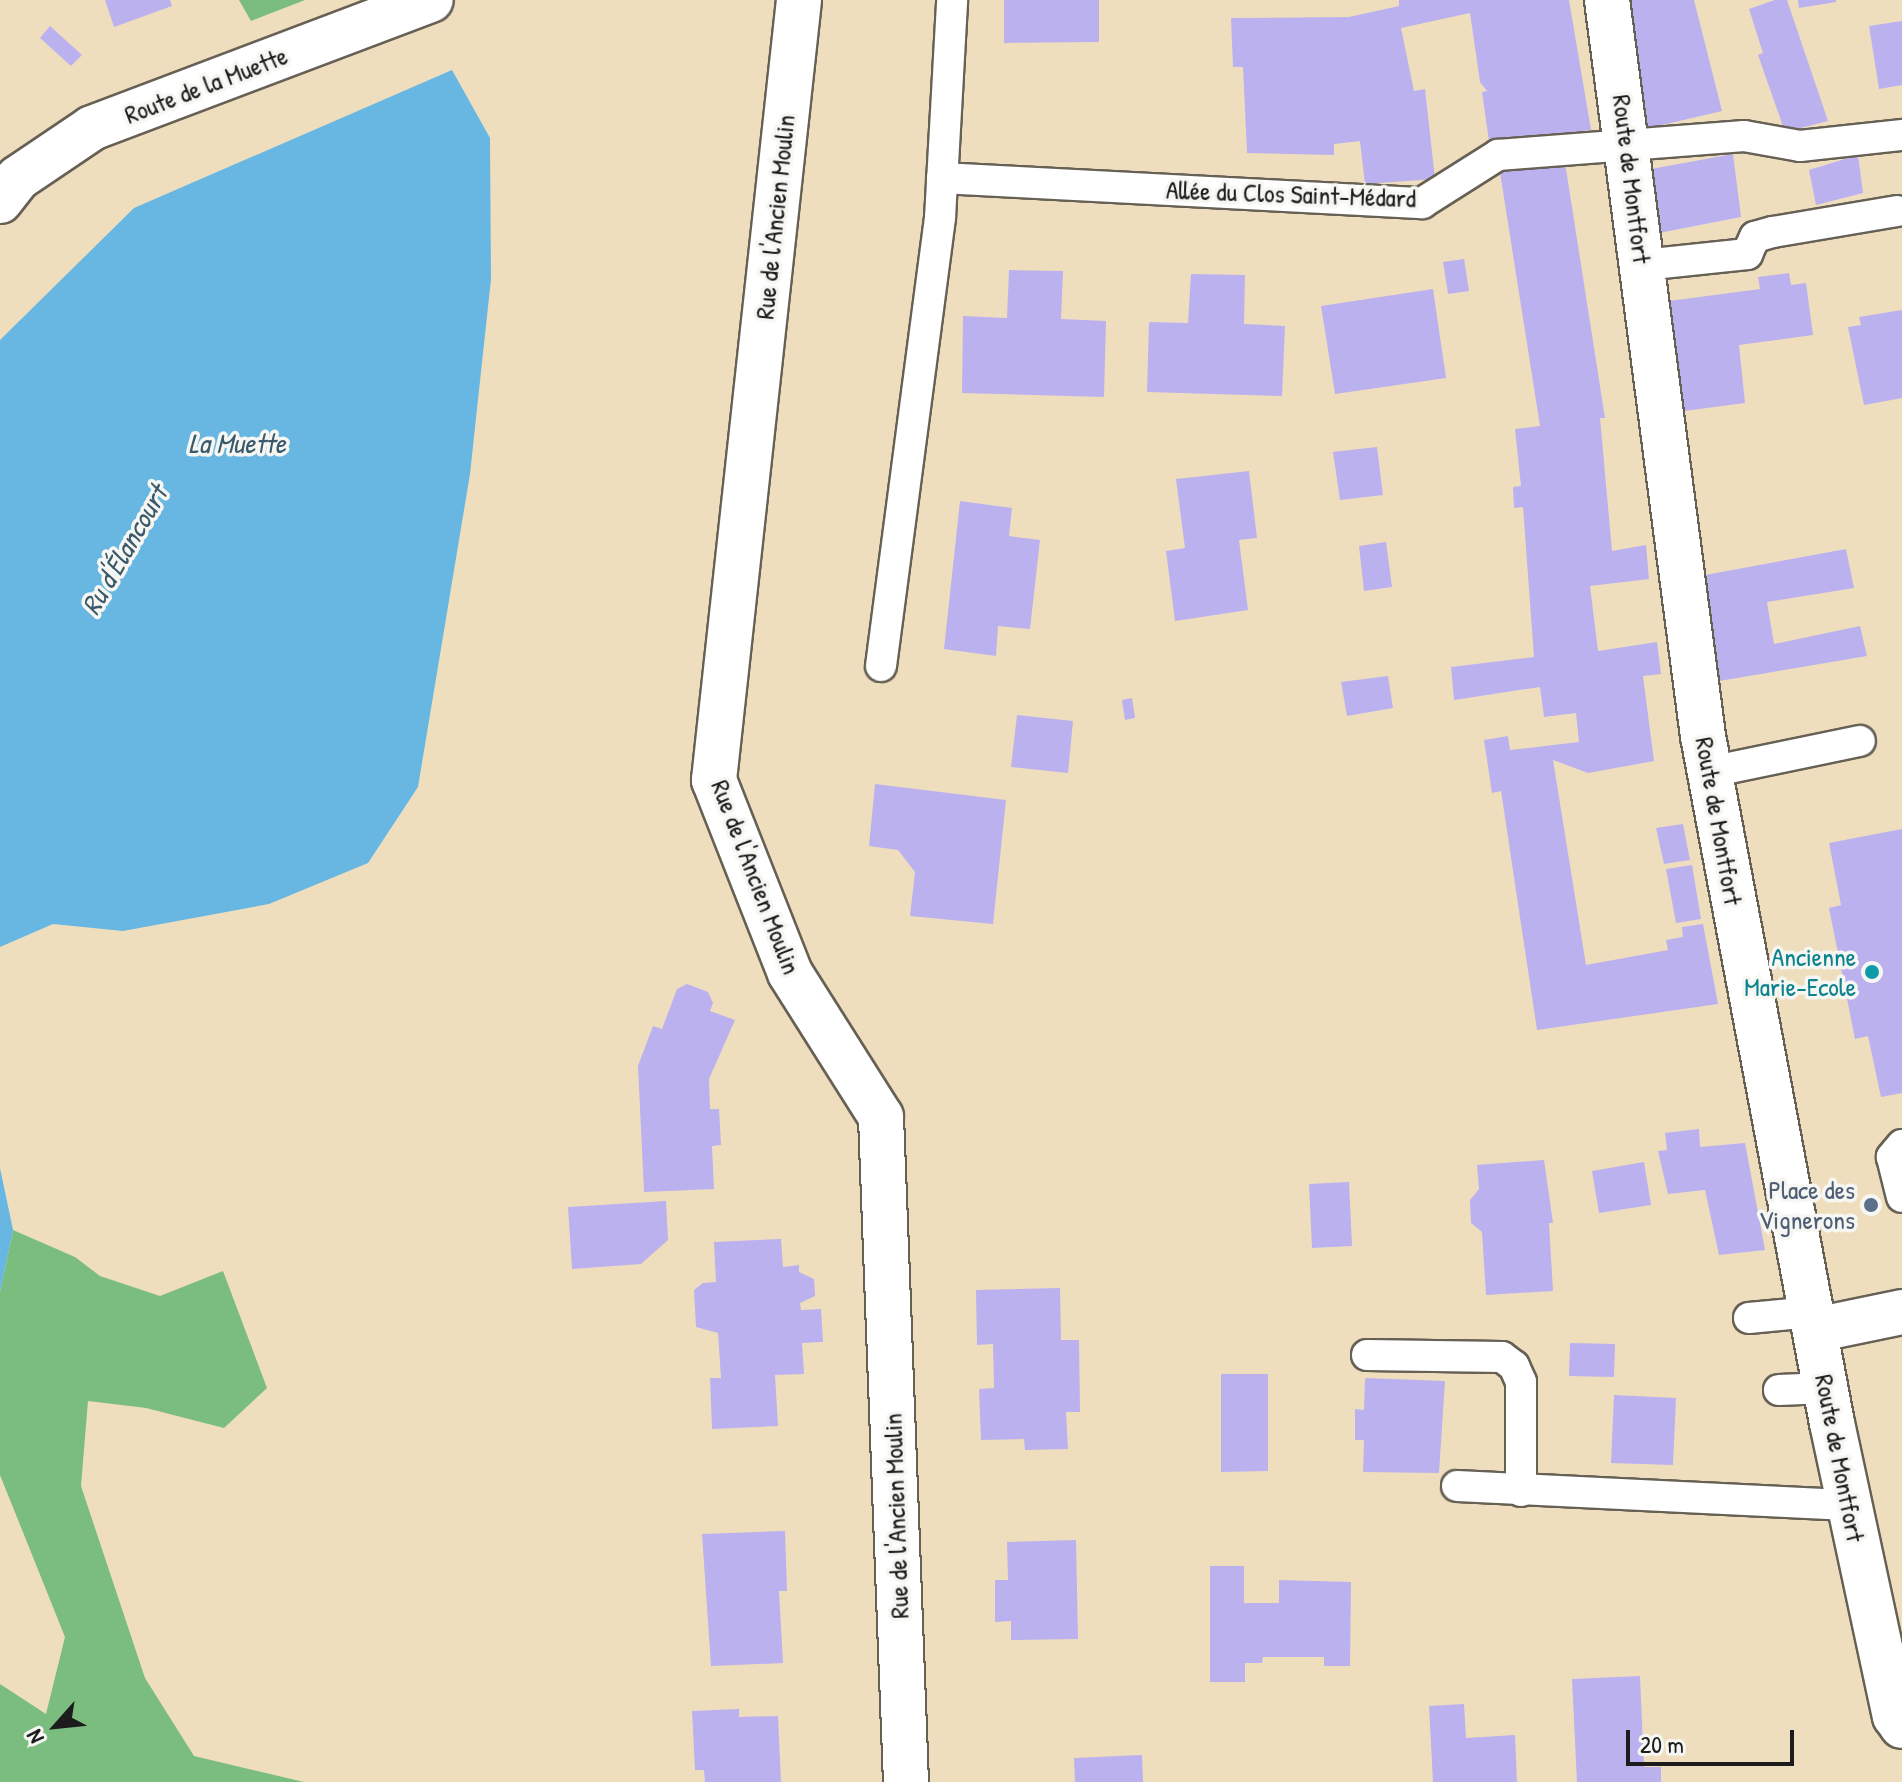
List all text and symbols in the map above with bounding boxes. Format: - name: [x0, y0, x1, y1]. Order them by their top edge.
- street label: Route de la Muette: [120, 40, 292, 130]
- street label: Route de Montfort: [1606, 93, 1658, 265]
- street label: Rue de l'Ancien Moulin: [749, 113, 801, 321]
- street label: Allée du Clos Saint-Médard: [1165, 174, 1417, 214]
- water label: La Muette: [188, 426, 286, 460]
- water label: Ru d'Élancourt: [74, 480, 174, 620]
- street label: Route de Montfort: [1689, 735, 1749, 907]
- street label: Rue de l'Ancien Moulin: [705, 776, 807, 978]
- place label: Ancienne Marie-Ecole: [1744, 941, 1856, 1002]
- marker: Ancienne Marie-Ecole: [1863, 963, 1881, 981]
- place label: Place des Vignerons: [1759, 1174, 1855, 1236]
- marker: Place des Vignerons: [1862, 1196, 1880, 1214]
- street label: Route de Montfort: [1808, 1372, 1872, 1544]
- street label: Rue de l'Ancien Moulin: [877, 1413, 915, 1619]
- north arrow: [16, 1686, 96, 1766]
- scale bar: [1630, 1714, 1798, 1764]
- text: N: [19, 1725, 51, 1749]
- text: 20 m: [1640, 1728, 1684, 1760]

